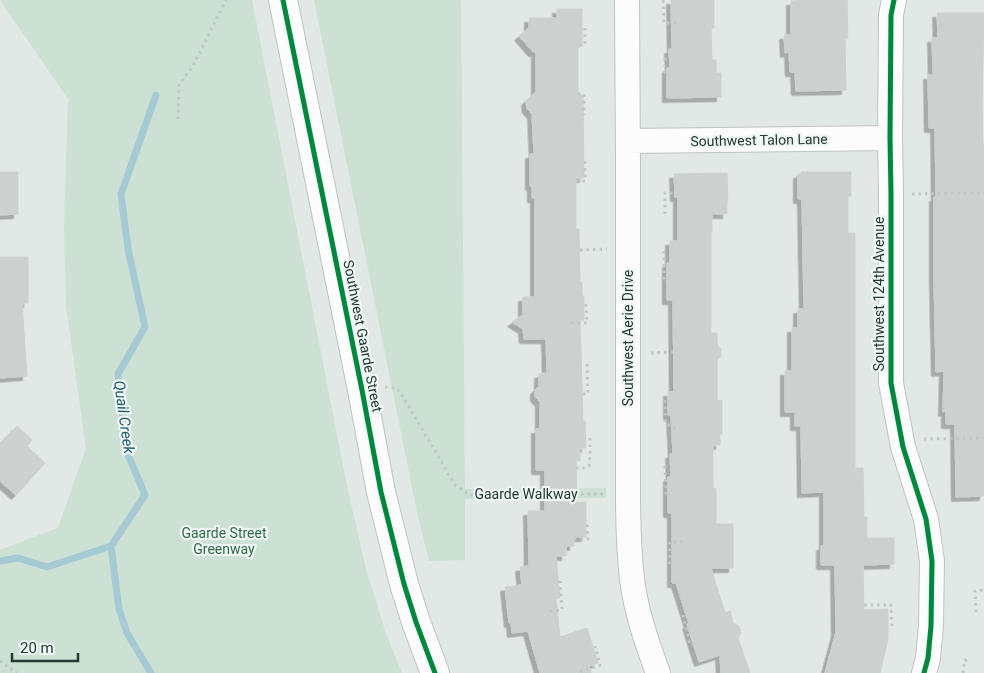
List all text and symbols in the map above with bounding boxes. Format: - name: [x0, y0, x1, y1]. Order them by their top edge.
- street label: Southwest Talon Lane: [690, 131, 828, 149]
- street label: Southwest 124th Avenue: [871, 217, 887, 371]
- street label: Southwest Gaarde Street: [340, 259, 386, 414]
- street label: Southwest Aerie Drive: [620, 270, 636, 406]
- water label: Quail Creek: [110, 379, 138, 455]
- street label: Gaarde Walkway: [474, 486, 578, 502]
- park label: Gaarde Street Greenway: [181, 525, 267, 557]
- scale bar: [12, 630, 79, 662]
- text: 20 m: [20, 639, 54, 657]

